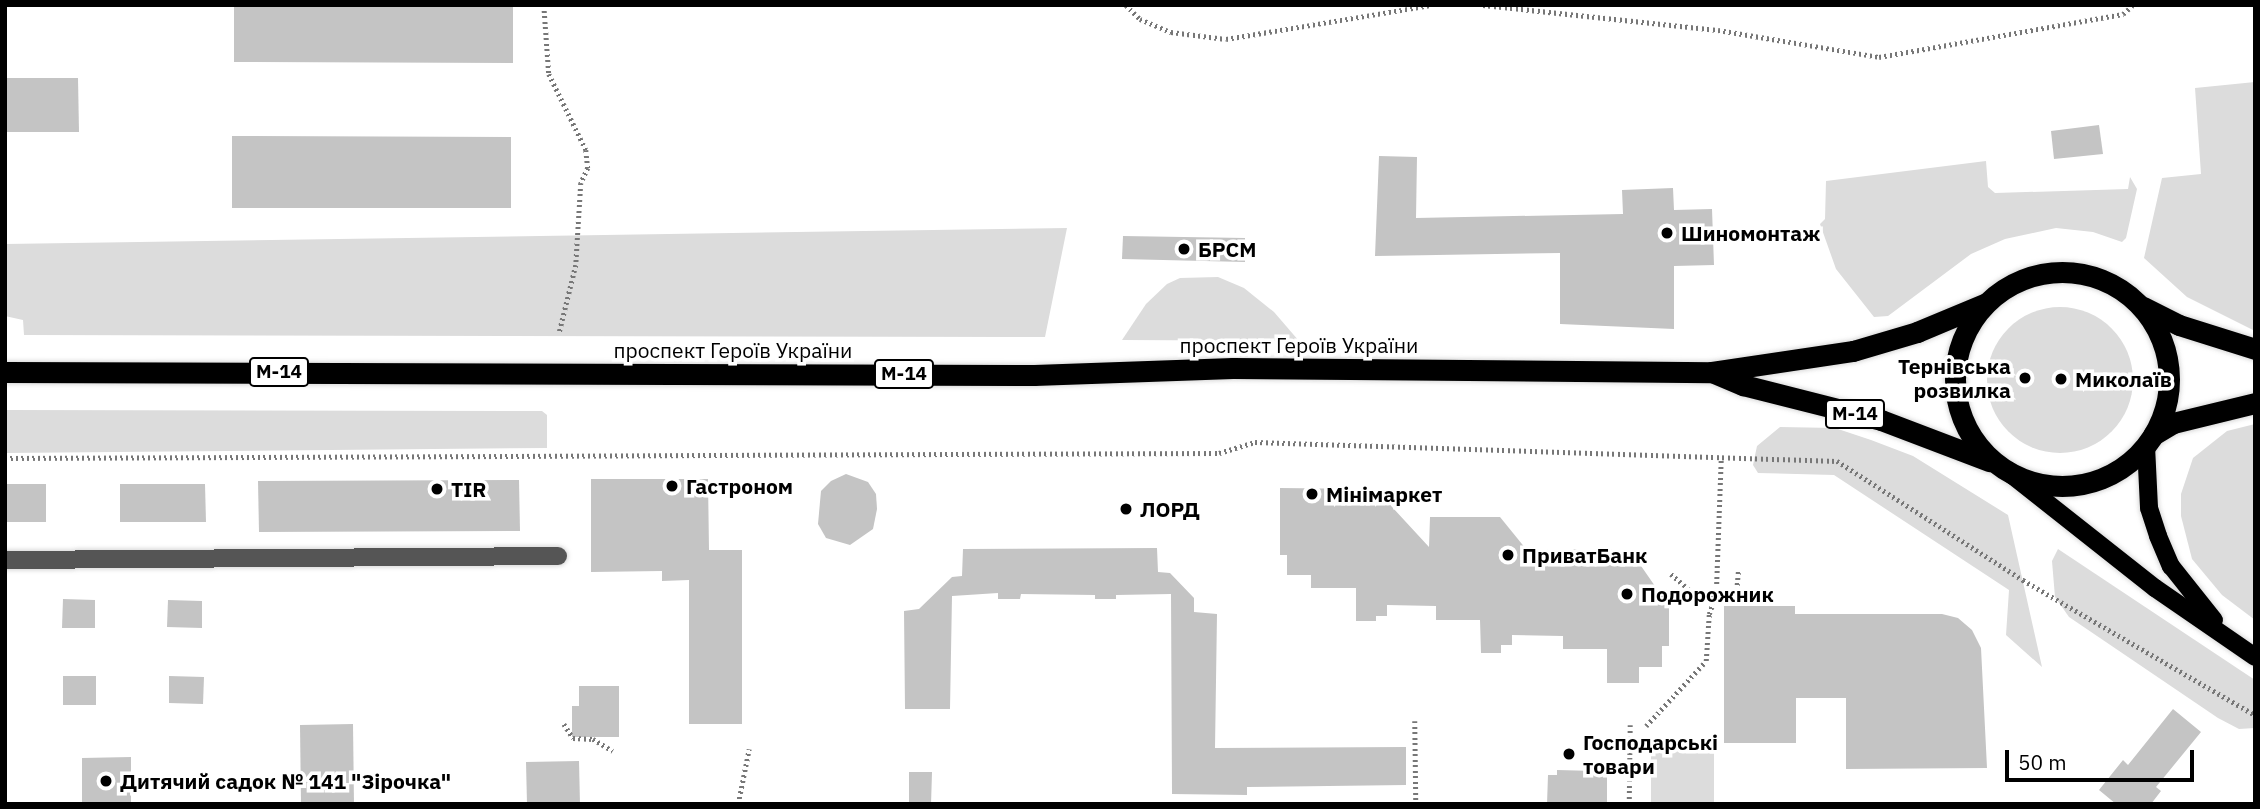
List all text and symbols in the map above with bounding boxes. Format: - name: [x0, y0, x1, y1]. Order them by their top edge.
- place label: Шиномонтаж: [1681, 220, 1820, 246]
- marker: Шиномонтаж: [1659, 225, 1675, 241]
- place label: БРСМ: [1198, 236, 1256, 262]
- marker: БРСМ: [1176, 241, 1192, 257]
- street label: проспект Героїв України: [1180, 332, 1418, 358]
- street label: проспект Героїв України: [614, 337, 852, 363]
- place label: Тернівська розвилка: [1898, 353, 2011, 403]
- road number: М-14: [247, 356, 310, 388]
- road number: М-14: [872, 358, 936, 390]
- place label: Миколаїв: [2075, 366, 2172, 392]
- marker: Тернівська розвилка: [2017, 370, 2033, 386]
- marker: Миколаїв: [2053, 371, 2069, 387]
- road number: М-14: [1824, 398, 1886, 430]
- place label: Гастроном: [686, 473, 793, 499]
- place label: TIR: [451, 476, 486, 502]
- marker: Гастроном: [664, 478, 680, 494]
- marker: TIR: [429, 481, 445, 497]
- place label: Мінімаркет: [1326, 481, 1442, 507]
- marker: Мінімаркет: [1304, 486, 1320, 502]
- place label: ЛОРД: [1140, 496, 1200, 522]
- marker: ЛОРД: [1118, 501, 1134, 517]
- place label: ПриватБанк: [1522, 542, 1648, 568]
- marker: ПриватБанк: [1500, 547, 1516, 563]
- place label: Подорожник: [1641, 581, 1774, 607]
- marker: Подорожник: [1619, 586, 1635, 602]
- place label: Господарські товари: [1583, 729, 1718, 779]
- scale bar: [2008, 736, 2197, 780]
- marker: Господарські товари: [1561, 746, 1577, 762]
- text: 50 m: [2018, 748, 2067, 776]
- place label: Дитячий садок № 141 "Зірочка": [120, 768, 451, 794]
- marker: Дитячий садок № 141 "Зірочка": [98, 773, 114, 789]

